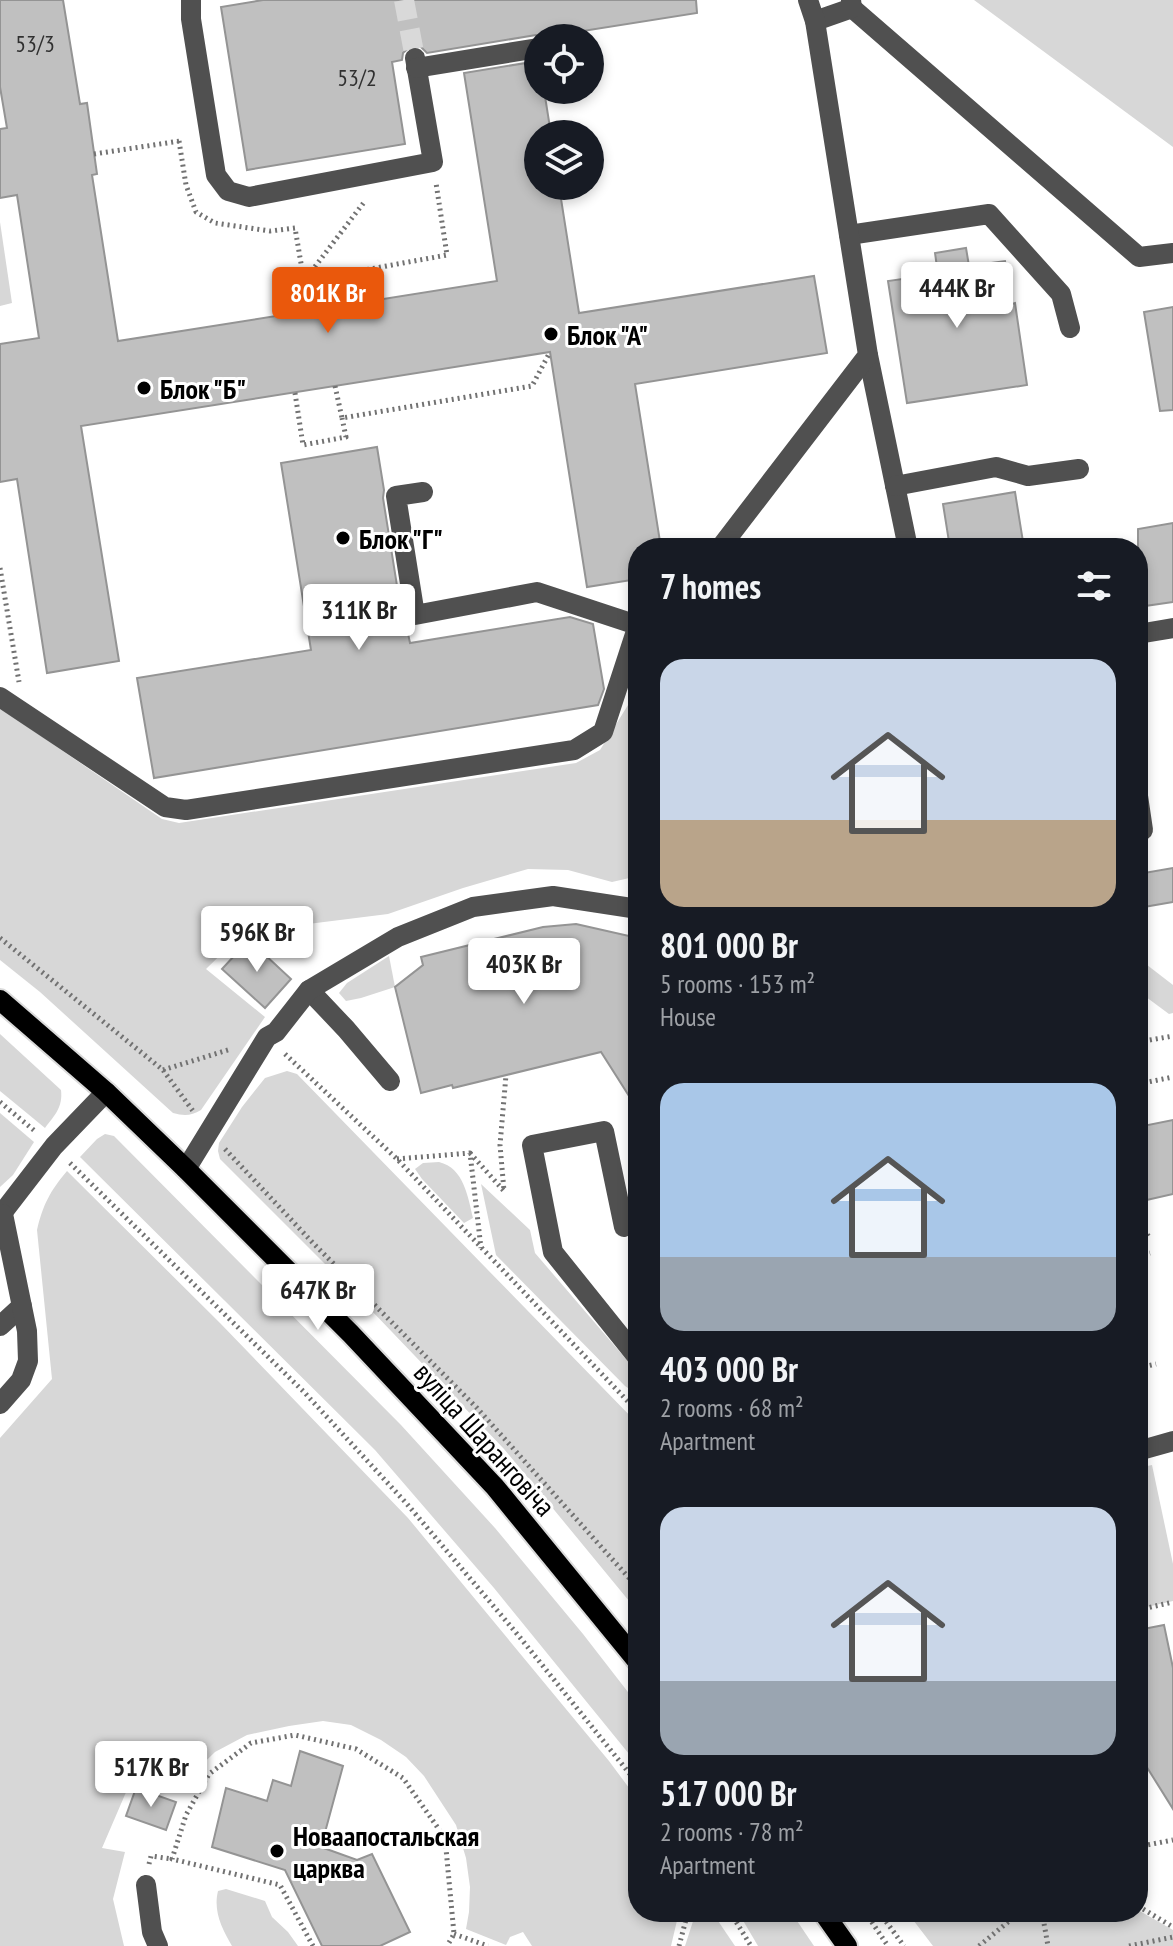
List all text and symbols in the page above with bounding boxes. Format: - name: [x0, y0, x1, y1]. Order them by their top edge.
- map controls: [524, 24, 604, 200]
- button: locate: [524, 24, 604, 104]
- house number: 53/3: [15, 28, 55, 59]
- house number: 53/2: [337, 62, 377, 93]
- button: layers: [524, 120, 604, 200]
- pin: 444K Br: [883, 262, 1031, 330]
- pin: 801K Br: [254, 267, 402, 335]
- text: 444K Br: [919, 271, 995, 304]
- text: 801K Br: [290, 276, 366, 309]
- place label: Блок "А": [567, 316, 648, 353]
- marker: Блок "А": [542, 325, 560, 343]
- place label: Блок "Б": [160, 370, 246, 407]
- marker: Блок "Б": [135, 379, 153, 397]
- place label: Блок "Г": [359, 520, 443, 557]
- marker: Блок "Г": [334, 529, 352, 547]
- text: 7 homes: [660, 564, 761, 608]
- icon: filters: [1072, 564, 1116, 608]
- pin: 311K Br: [285, 584, 433, 652]
- text: 311K Br: [321, 593, 397, 626]
- icon: home: [816, 711, 960, 855]
- pin: 596K Br: [183, 906, 331, 974]
- text: 596K Br: [219, 915, 295, 948]
- text: 801 000 Br: [660, 923, 798, 967]
- pin: 403K Br: [450, 938, 598, 1006]
- text: 403K Br: [486, 947, 562, 980]
- text: 5 rooms · 153 m²: [660, 967, 815, 1000]
- text: House: [660, 1000, 716, 1033]
- icon: home: [816, 1135, 960, 1279]
- pin: 647K Br: [244, 1264, 392, 1332]
- text: 647K Br: [280, 1273, 356, 1306]
- text: 403 000 Br: [660, 1347, 798, 1391]
- street label: вуліца Шаранговіча: [406, 1354, 564, 1524]
- text: 2 rooms · 68 m²: [660, 1391, 804, 1424]
- text: Apartment: [660, 1424, 755, 1457]
- icon: home: [816, 1559, 960, 1703]
- pin: 517K Br: [77, 1741, 225, 1809]
- text: 517K Br: [113, 1750, 189, 1783]
- text: 517 000 Br: [660, 1771, 797, 1815]
- text: 2 rooms · 78 m²: [660, 1815, 804, 1848]
- place label: Новаапостальская царква: [293, 1817, 479, 1886]
- marker: Новаапостальская царква: [268, 1842, 286, 1860]
- text: Apartment: [660, 1848, 755, 1881]

